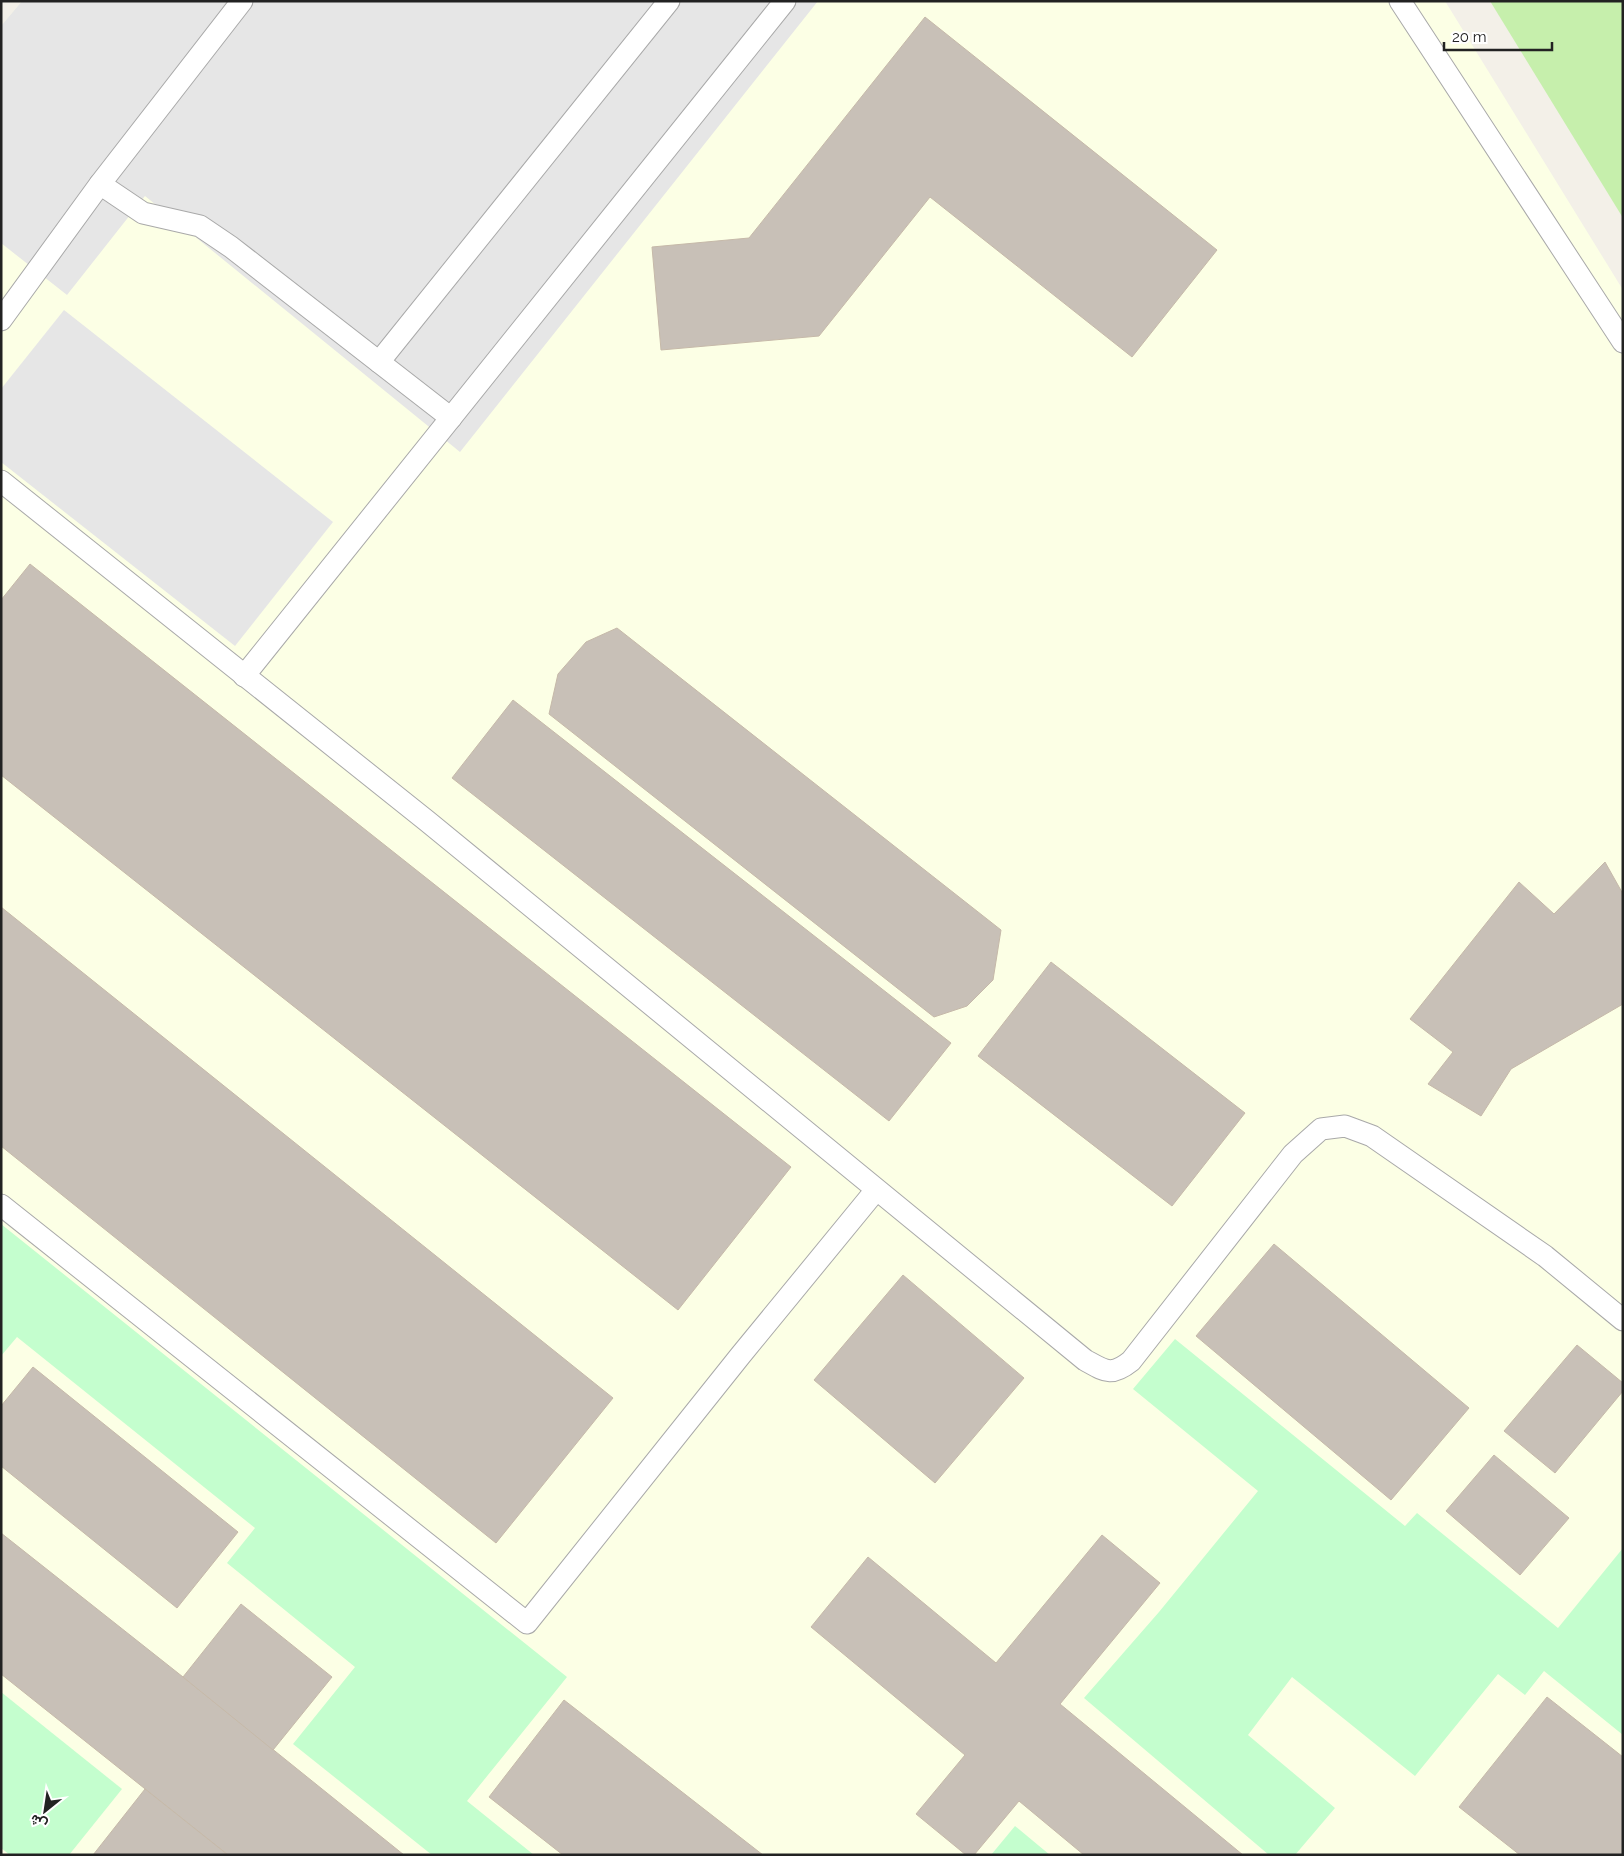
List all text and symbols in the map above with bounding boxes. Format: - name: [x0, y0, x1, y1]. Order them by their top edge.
- scale bar: [1444, 20, 1552, 52]
- text: 20 m: [1452, 28, 1487, 46]
- north arrow: [20, 1786, 70, 1836]
- text: ش: [27, 1810, 50, 1833]

